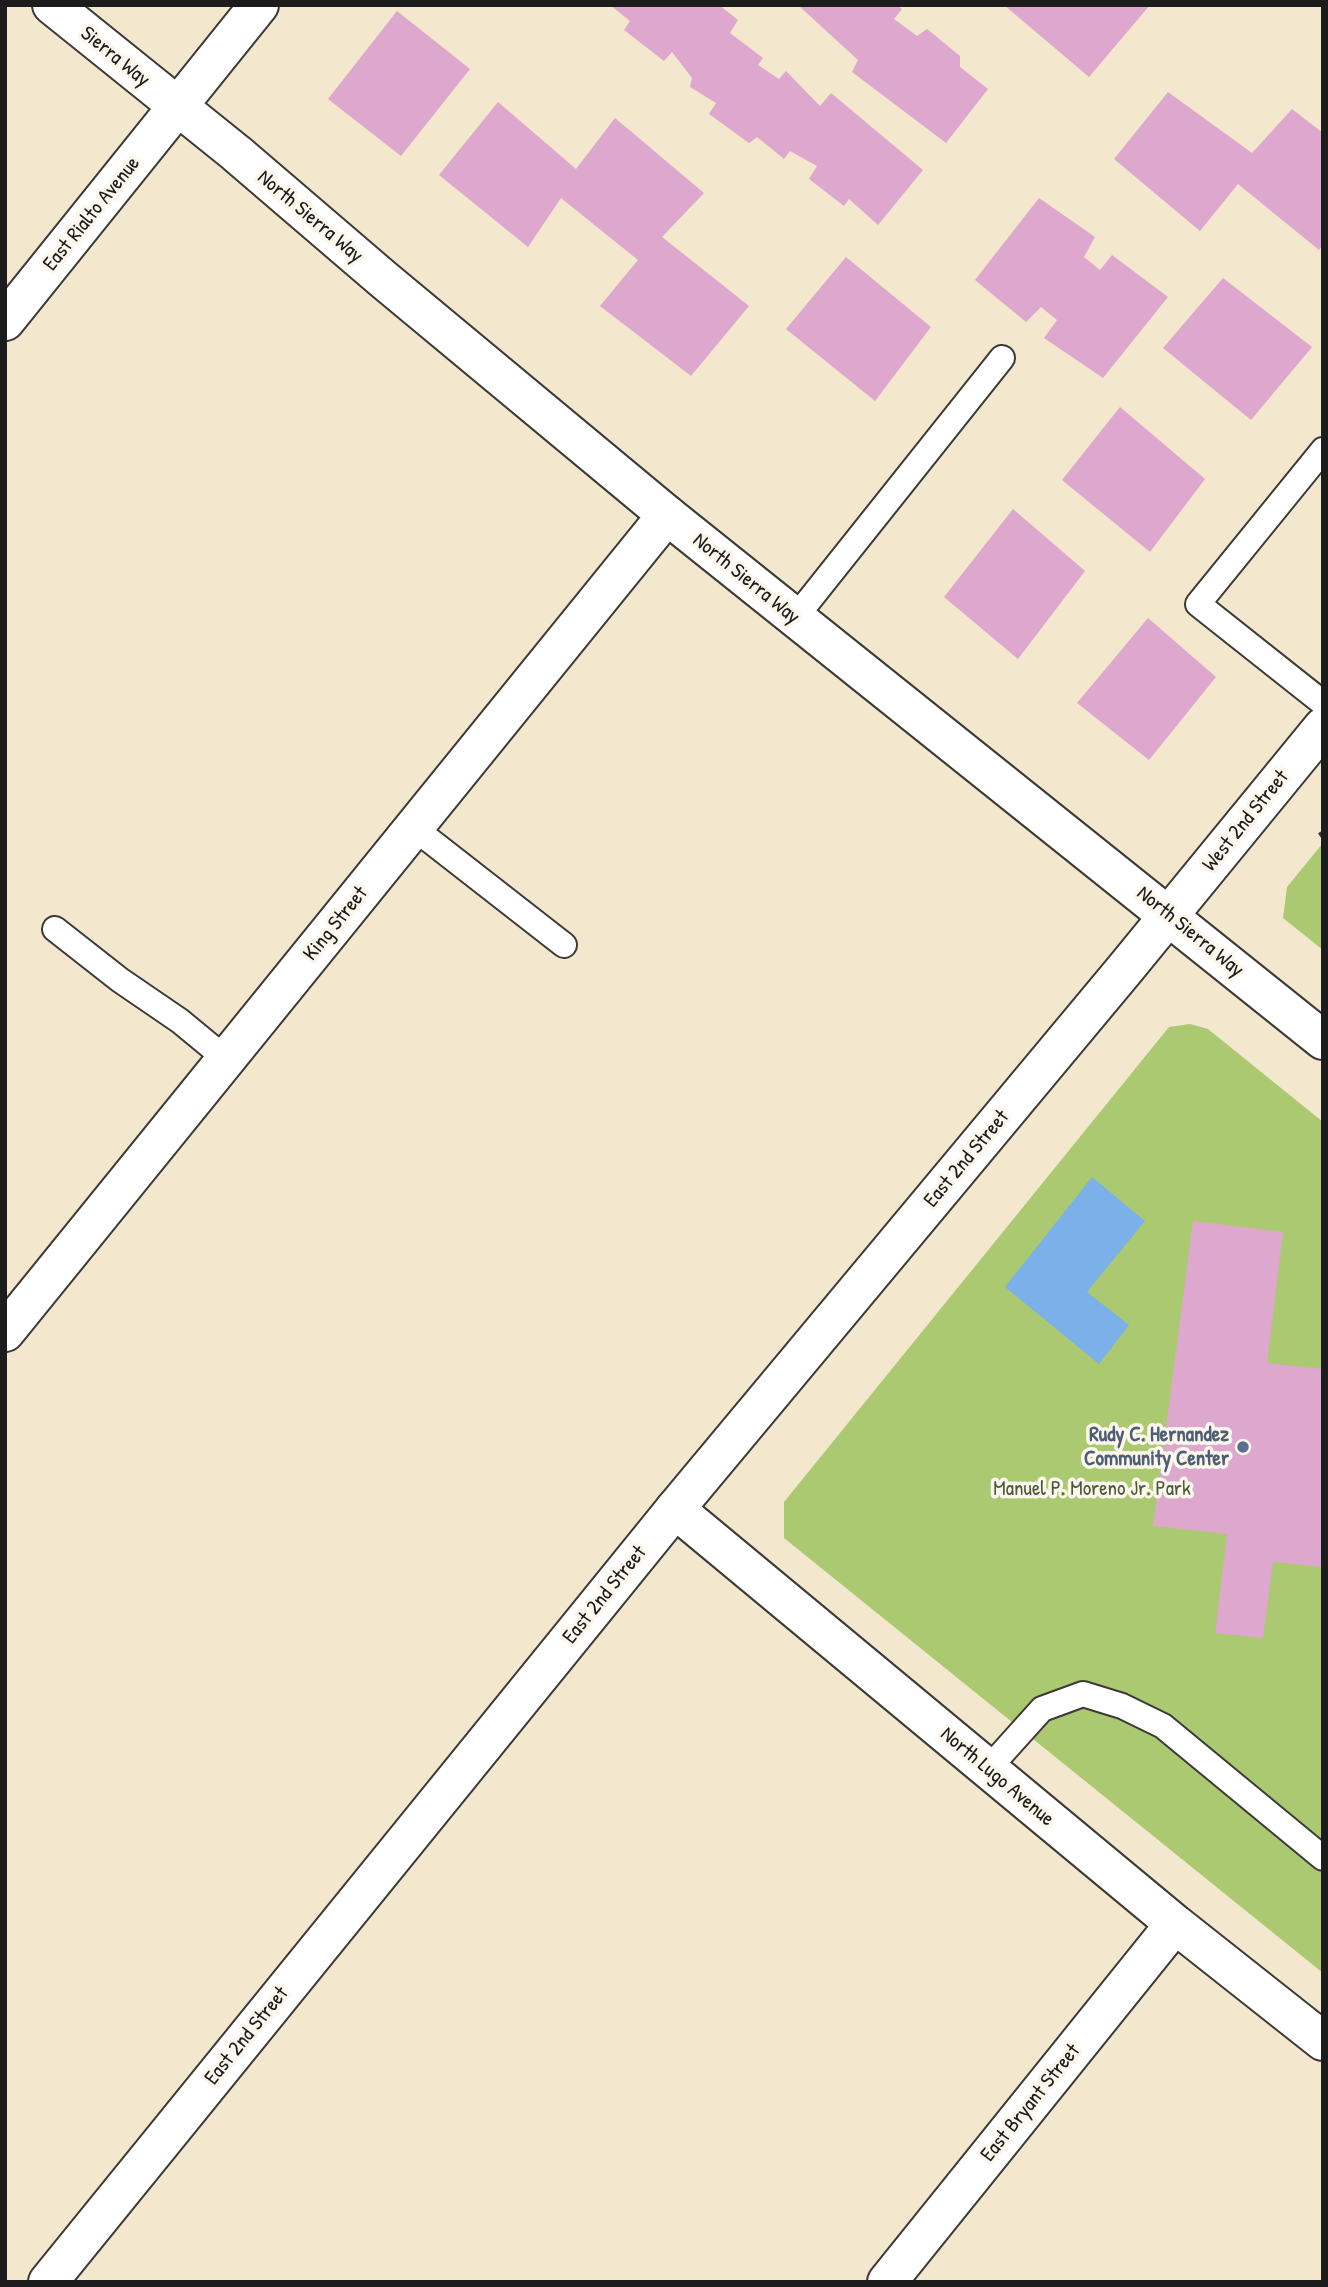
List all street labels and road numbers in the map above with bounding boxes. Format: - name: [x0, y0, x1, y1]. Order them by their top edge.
- street label: Sierra Way: [75, 21, 155, 93]
- street label: East Rialto Avenue: [38, 152, 146, 276]
- street label: North Sierra Way: [252, 165, 368, 269]
- street label: North Sierra Way: [687, 528, 805, 630]
- street label: West 2nd Street: [1198, 765, 1294, 877]
- street label: North Sierra Way: [1131, 881, 1249, 983]
- street label: King Street: [298, 882, 374, 966]
- street label: East 2nd Street: [919, 1105, 1015, 1213]
- street label: East 2nd Street: [558, 1541, 652, 1649]
- street label: North Lugo Avenue: [935, 1722, 1059, 1832]
- street label: East 2nd Street: [200, 1982, 294, 2090]
- street label: East Bryant Street: [976, 2039, 1086, 2167]

